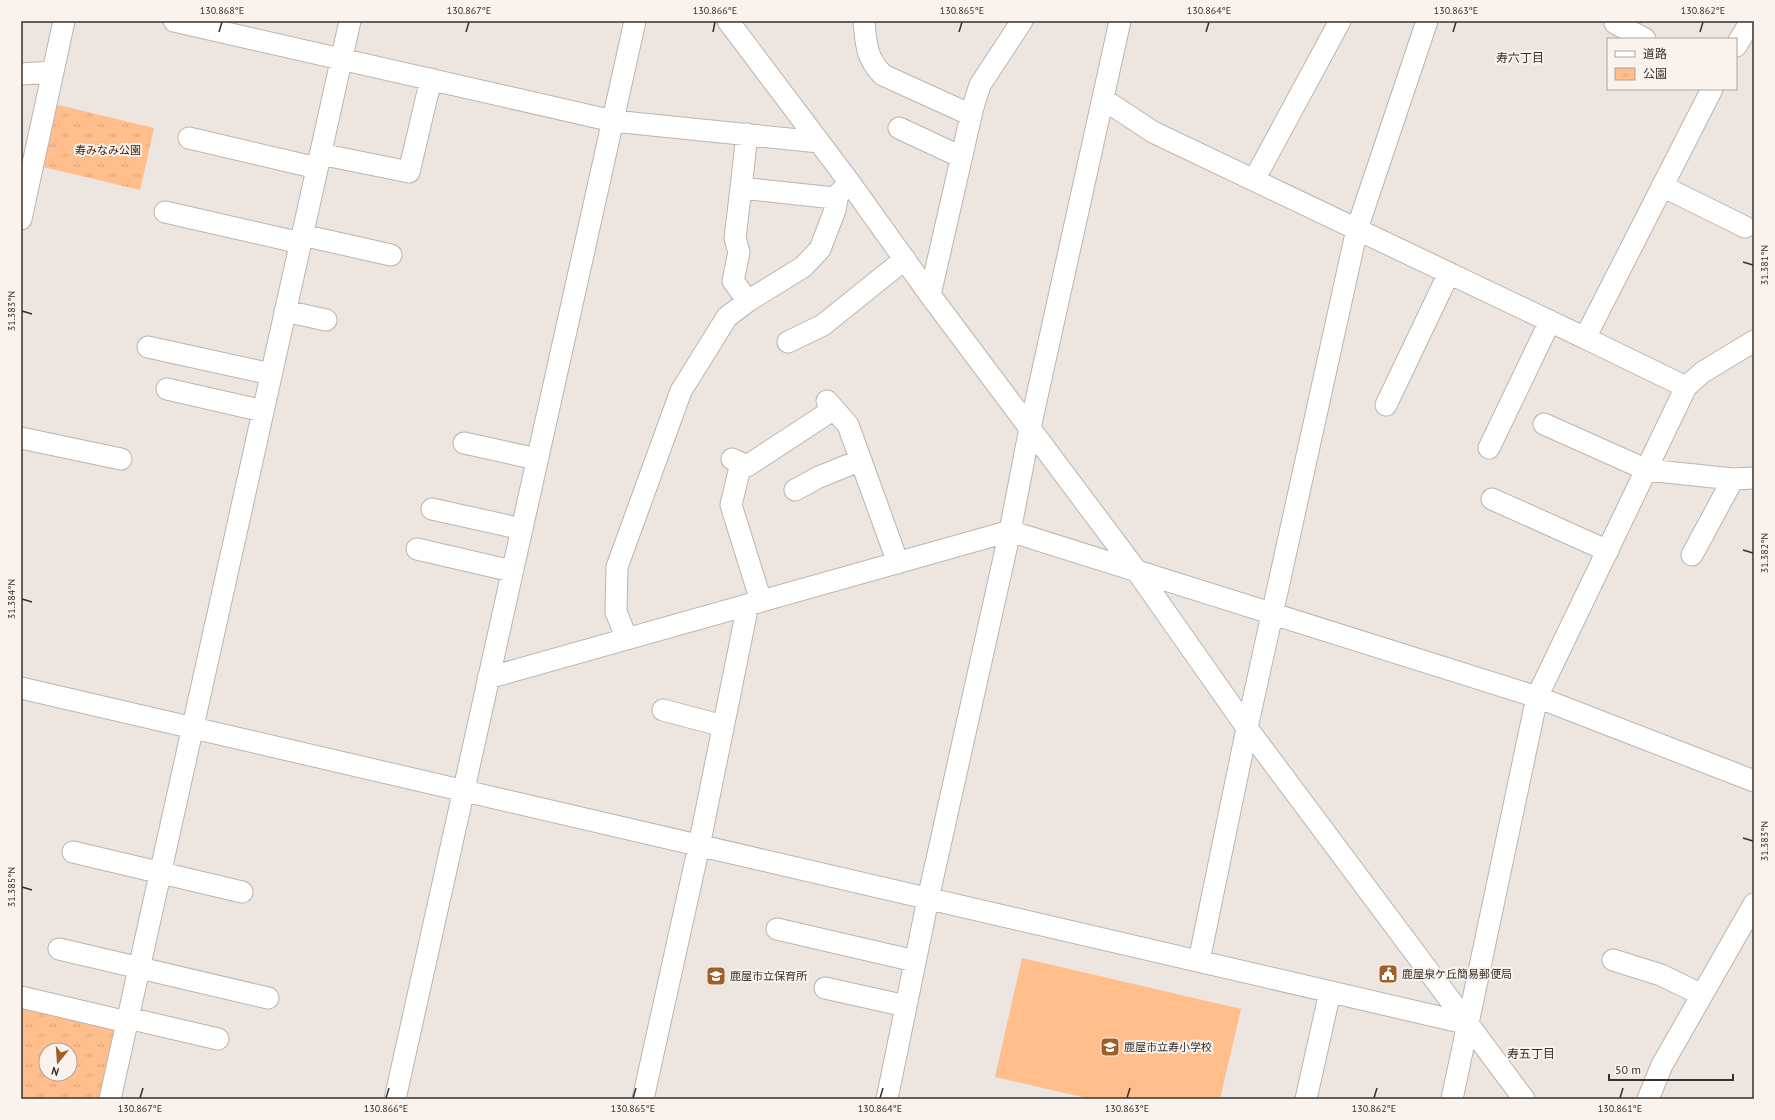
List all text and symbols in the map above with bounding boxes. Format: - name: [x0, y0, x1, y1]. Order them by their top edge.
- text: 130.868°E: [200, 4, 244, 17]
- text: 130.867°E: [447, 4, 491, 17]
- text: 130.866°E: [693, 4, 737, 17]
- text: 130.865°E: [940, 4, 984, 17]
- text: 130.864°E: [1187, 4, 1231, 17]
- text: 130.863°E: [1434, 4, 1478, 17]
- text: 130.862°E: [1681, 4, 1725, 17]
- legend: [1607, 38, 1737, 90]
- text: 道路: [1643, 46, 1667, 61]
- district label: 寿六丁目: [1496, 50, 1544, 65]
- text: 公園: [1643, 66, 1667, 81]
- park label: 寿みなみ公園: [75, 143, 141, 157]
- text: 31.381°N: [1758, 245, 1771, 285]
- text: 31.383°N: [5, 291, 18, 331]
- text: 31.382°N: [1758, 533, 1771, 573]
- text: 31.384°N: [5, 579, 18, 619]
- text: 31.383°N: [1758, 821, 1771, 861]
- text: 31.385°N: [5, 867, 18, 907]
- public building icon: 鹿屋泉ケ丘簡易郵便局: [1377, 963, 1399, 985]
- school or university icon: 鹿屋市立保育所: [705, 965, 727, 987]
- place label: 鹿屋泉ケ丘簡易郵便局: [1402, 967, 1512, 981]
- place label: 鹿屋市立保育所: [730, 969, 808, 983]
- school or university icon: 鹿屋市立寿小学校: [1099, 1036, 1121, 1058]
- place label: 鹿屋市立寿小学校: [1124, 1040, 1212, 1054]
- north arrow: [38, 1042, 78, 1082]
- district label: 寿五丁目: [1507, 1046, 1555, 1061]
- scale bar: [1609, 1056, 1733, 1082]
- text: 50 m: [1615, 1062, 1641, 1077]
- text: N: [50, 1064, 61, 1079]
- text: 130.867°E: [118, 1102, 162, 1115]
- text: 130.866°E: [364, 1102, 408, 1115]
- text: 130.865°E: [611, 1102, 655, 1115]
- text: 130.864°E: [858, 1102, 902, 1115]
- text: 130.863°E: [1105, 1102, 1149, 1115]
- text: 130.862°E: [1352, 1102, 1396, 1115]
- text: 130.861°E: [1598, 1102, 1642, 1115]

